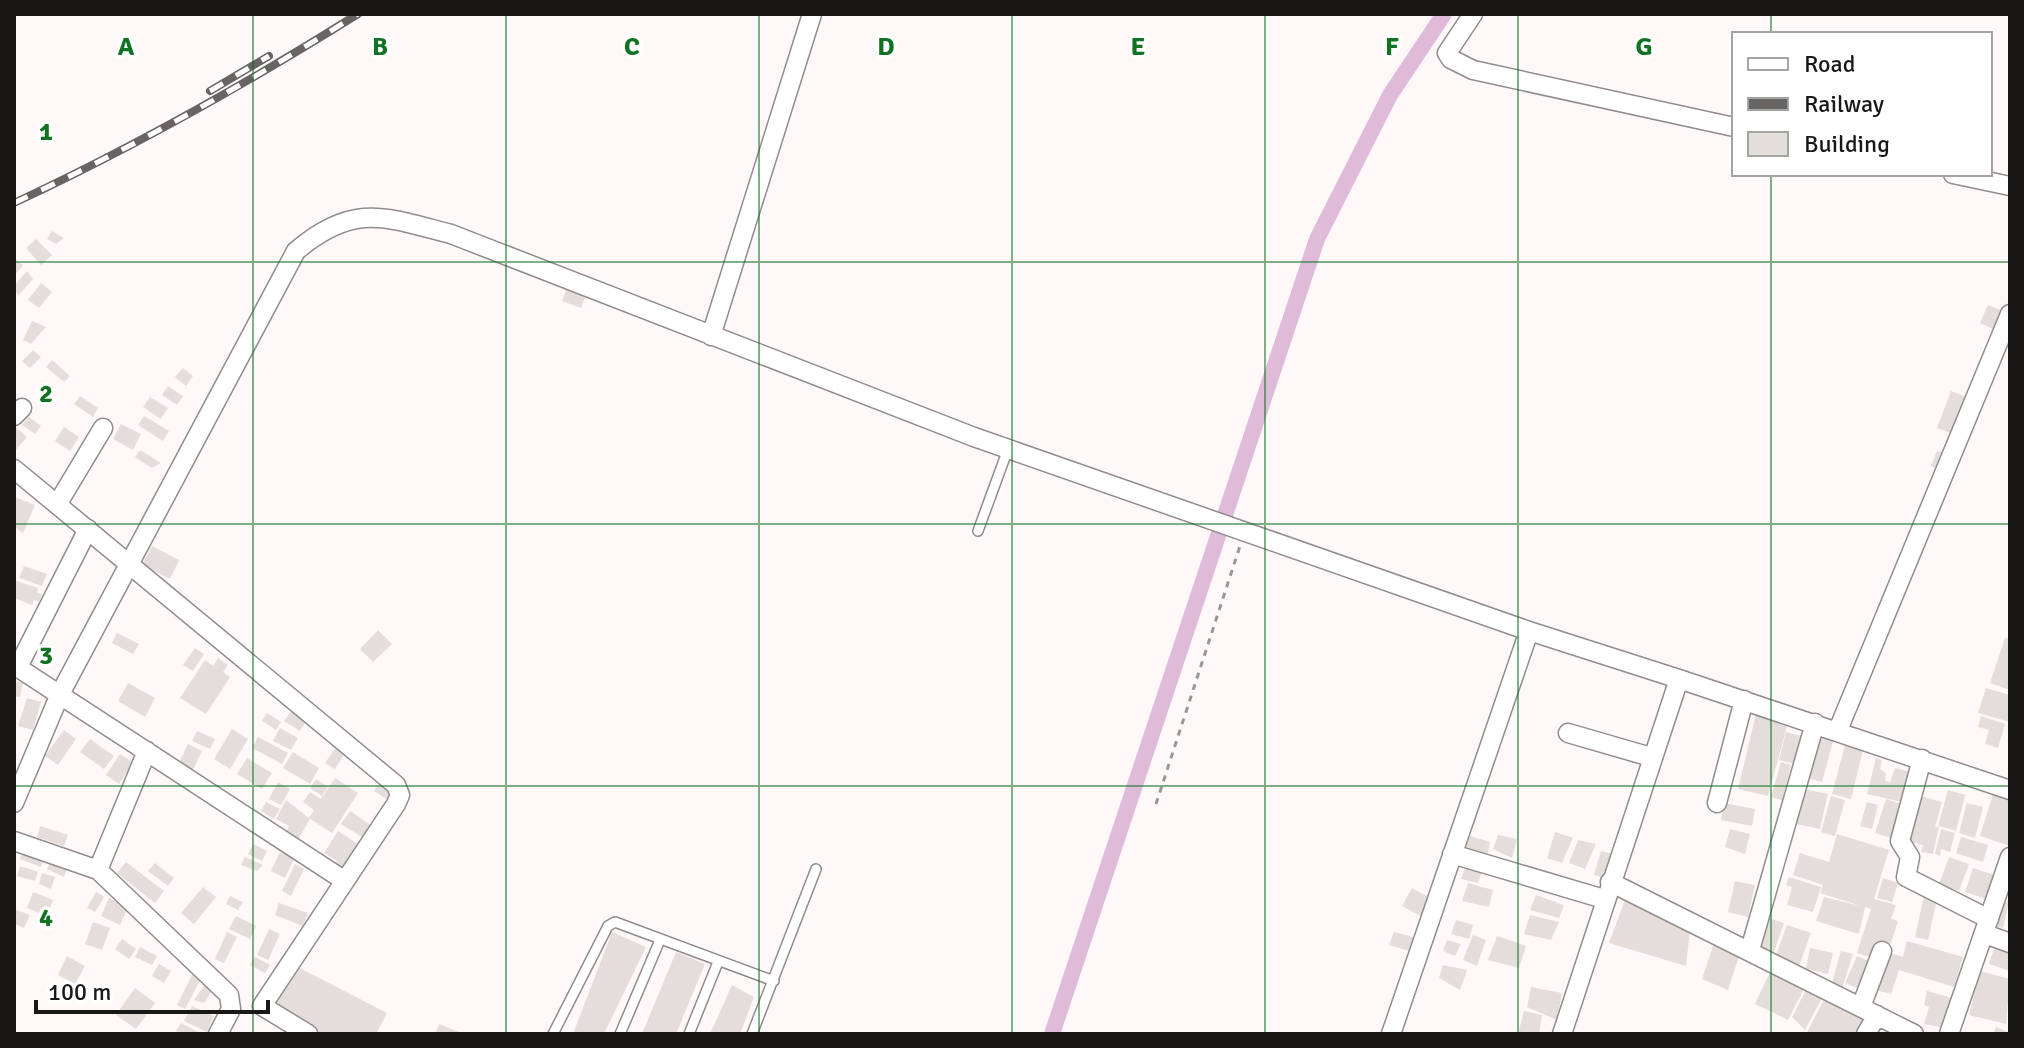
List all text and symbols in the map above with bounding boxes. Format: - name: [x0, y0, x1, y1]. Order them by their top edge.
- text: A: [118, 31, 135, 63]
- text: B: [372, 31, 388, 63]
- text: C: [624, 31, 640, 63]
- text: D: [877, 31, 895, 63]
- text: E: [1131, 31, 1145, 63]
- text: F: [1385, 31, 1399, 63]
- text: G: [1635, 31, 1653, 63]
- legend: [1732, 32, 1992, 176]
- text: Road: [1804, 49, 1855, 79]
- text: Railway: [1804, 89, 1884, 119]
- text: 1: [39, 116, 53, 148]
- text: Building: [1804, 129, 1890, 159]
- text: 2: [39, 378, 53, 410]
- text: 3: [39, 640, 53, 672]
- text: 4: [39, 902, 53, 934]
- scale bar: [36, 964, 268, 1014]
- text: 100 m: [48, 977, 111, 1007]

